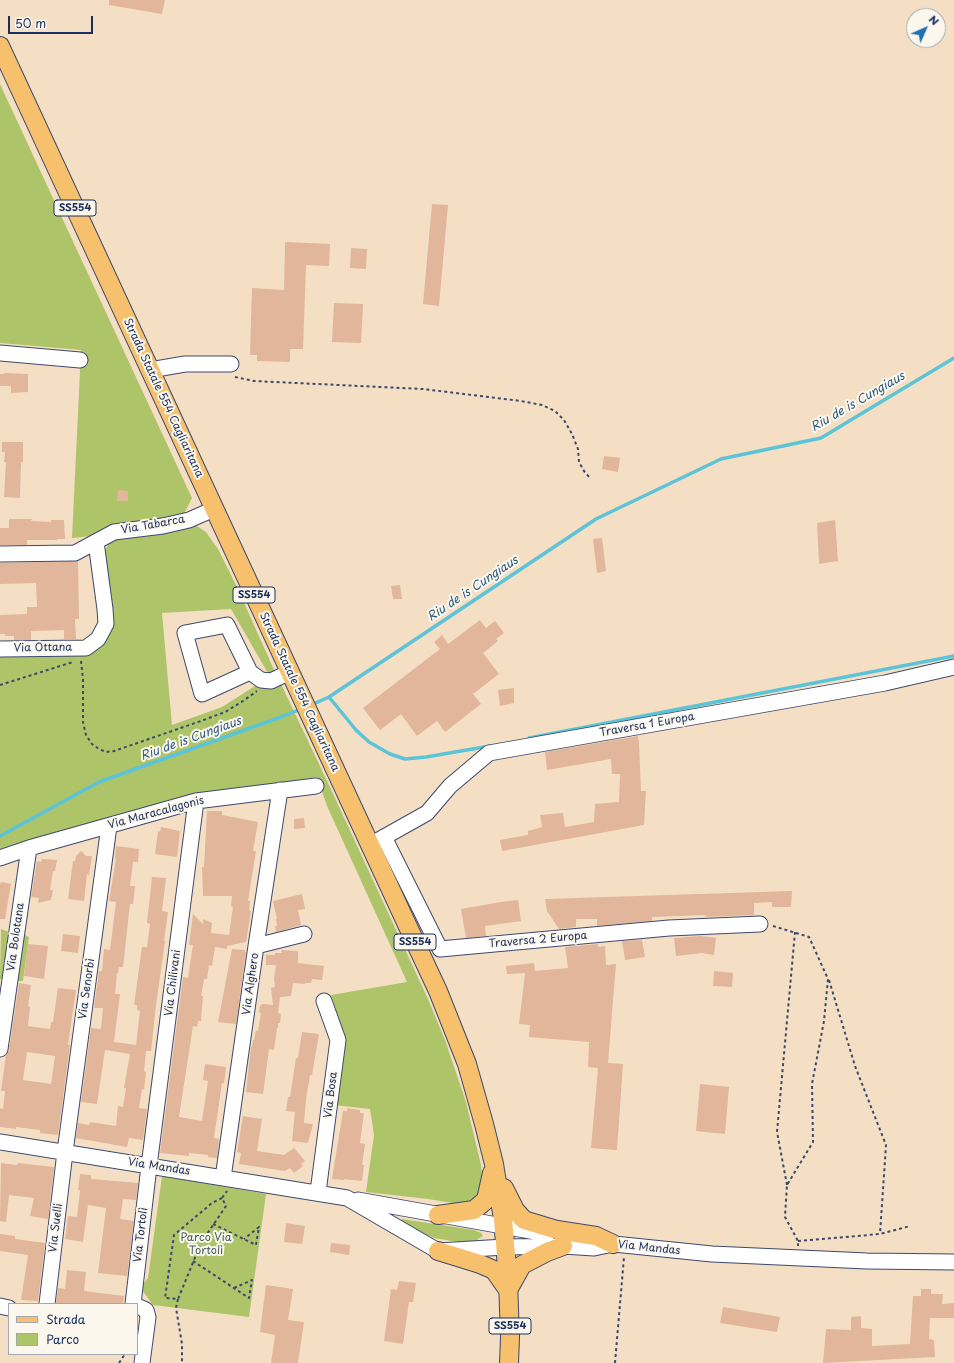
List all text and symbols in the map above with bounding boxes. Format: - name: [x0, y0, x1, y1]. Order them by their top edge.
- scale bar: [10, 8, 95, 34]
- north arrow: [906, 8, 946, 48]
- text: N: [925, 11, 943, 29]
- text: 50 m: [15, 14, 46, 32]
- road number: SS554: [54, 200, 96, 216]
- street label: Strada Statale 554 Cagliaritana: [120, 316, 206, 480]
- water label: Riu de is Cungiaus: [808, 369, 908, 435]
- street label: Via Tabarca: [120, 513, 186, 537]
- water label: Riu de is Cungiaus: [425, 553, 521, 625]
- road number: SS554: [233, 587, 275, 603]
- street label: Strada Statale 554 Cagliaritana: [256, 610, 342, 774]
- street label: Via Ottana: [14, 641, 72, 655]
- street label: Traversa 1 Europa: [598, 710, 696, 740]
- water label: Riu de is Cungiaus: [139, 714, 243, 764]
- street label: Via Maracalagonis: [107, 794, 205, 832]
- street label: Via Bolotana: [5, 902, 27, 972]
- street label: Traversa 2 Europa: [488, 929, 588, 951]
- road number: SS554: [394, 934, 436, 950]
- street label: Via Chilivani: [162, 949, 184, 1017]
- street label: Via Alghero: [240, 952, 262, 1016]
- street label: Via Senorbì: [76, 958, 98, 1020]
- street label: Via Bosa: [322, 1071, 340, 1119]
- street label: Via Mandas: [127, 1156, 191, 1178]
- street label: Via Suelli: [46, 1203, 66, 1253]
- street label: Via Tortolì: [131, 1207, 151, 1263]
- park label: Parco Via Tortolì: [180, 1231, 232, 1257]
- street label: Via Mandas: [617, 1238, 681, 1258]
- legend: [8, 1303, 138, 1355]
- text: Strada: [46, 1310, 85, 1328]
- road number: SS554: [489, 1318, 531, 1334]
- text: Parco: [46, 1330, 79, 1348]

